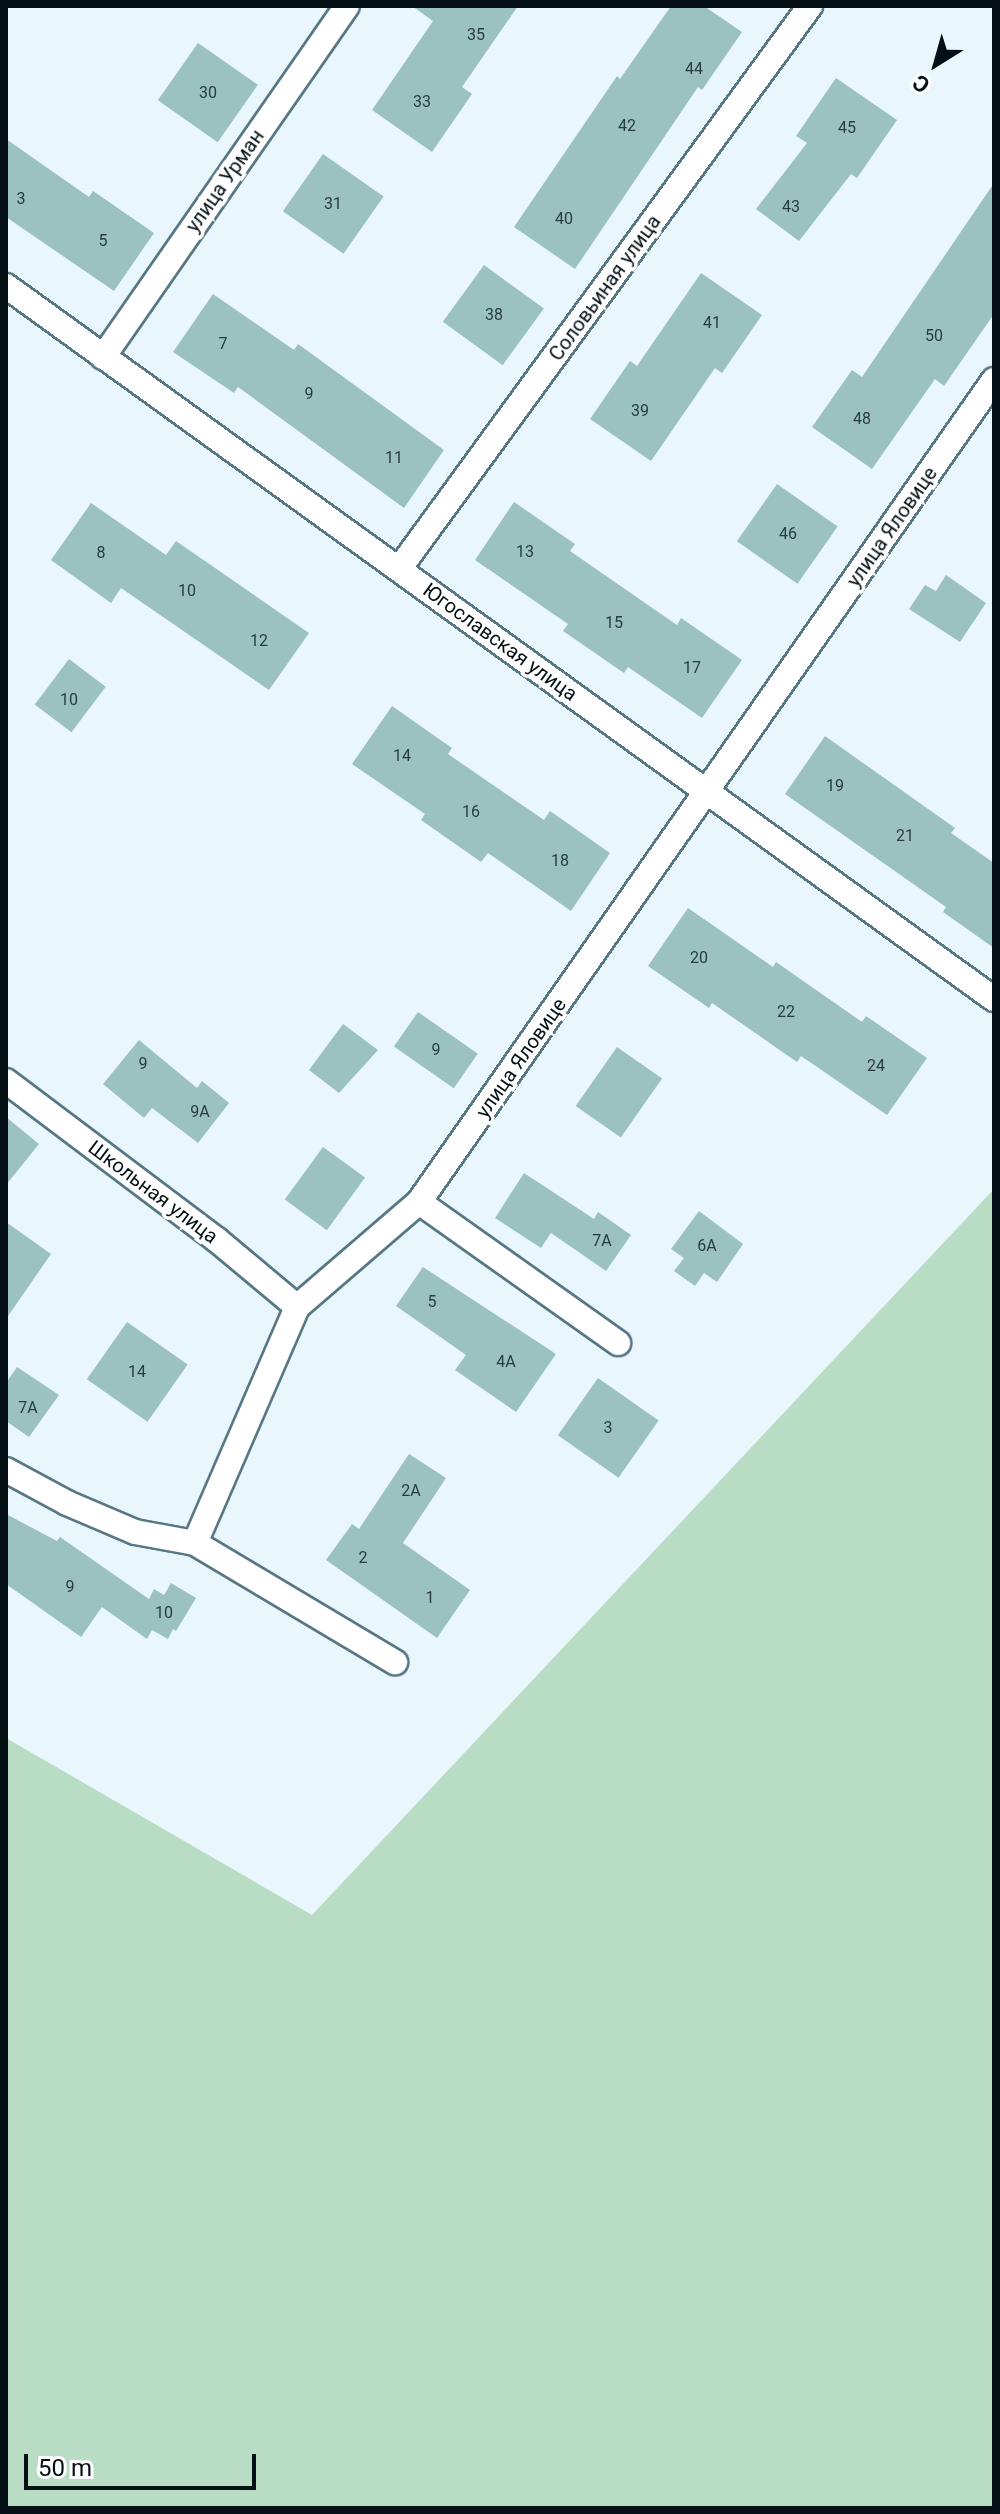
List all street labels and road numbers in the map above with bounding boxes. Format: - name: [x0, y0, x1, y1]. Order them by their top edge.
- street label: улица Урман: [181, 125, 269, 237]
- street label: Соловьиная улица: [544, 210, 666, 366]
- street label: улица Яловице: [842, 462, 942, 592]
- street label: Югославская улица: [418, 578, 582, 706]
- street label: улица Яловице: [471, 993, 571, 1123]
- street label: Школьная улица: [83, 1135, 223, 1249]

